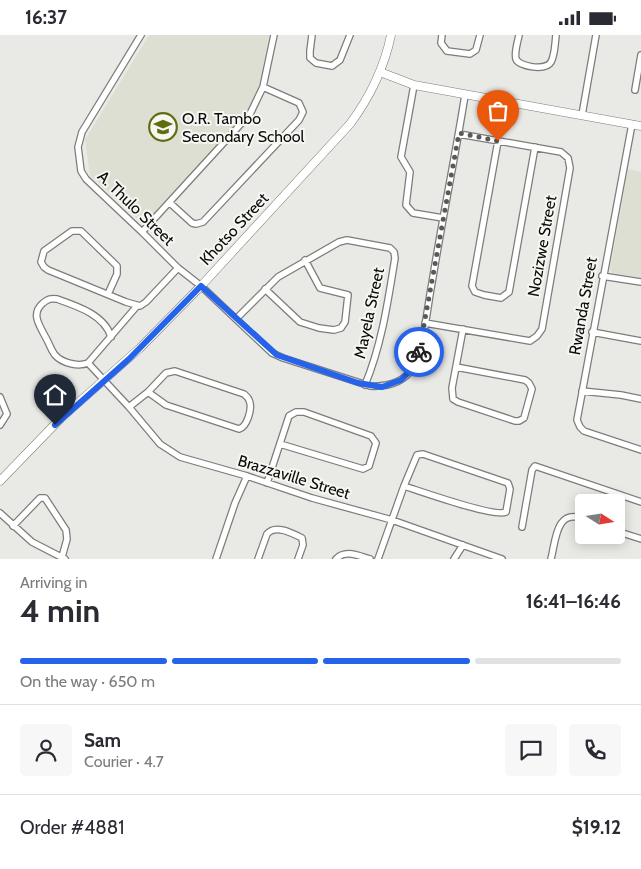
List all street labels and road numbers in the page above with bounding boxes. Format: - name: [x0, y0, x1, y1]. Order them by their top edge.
- street label: A. Thulo Street: [94, 167, 179, 250]
- street label: Khotso Street: [196, 188, 273, 269]
- street label: Nozizwe Street: [524, 193, 560, 298]
- street label: Rwanda Street: [565, 255, 601, 356]
- street label: Mayela Street: [350, 265, 388, 360]
- street label: Brazzaville Street: [236, 451, 353, 503]

